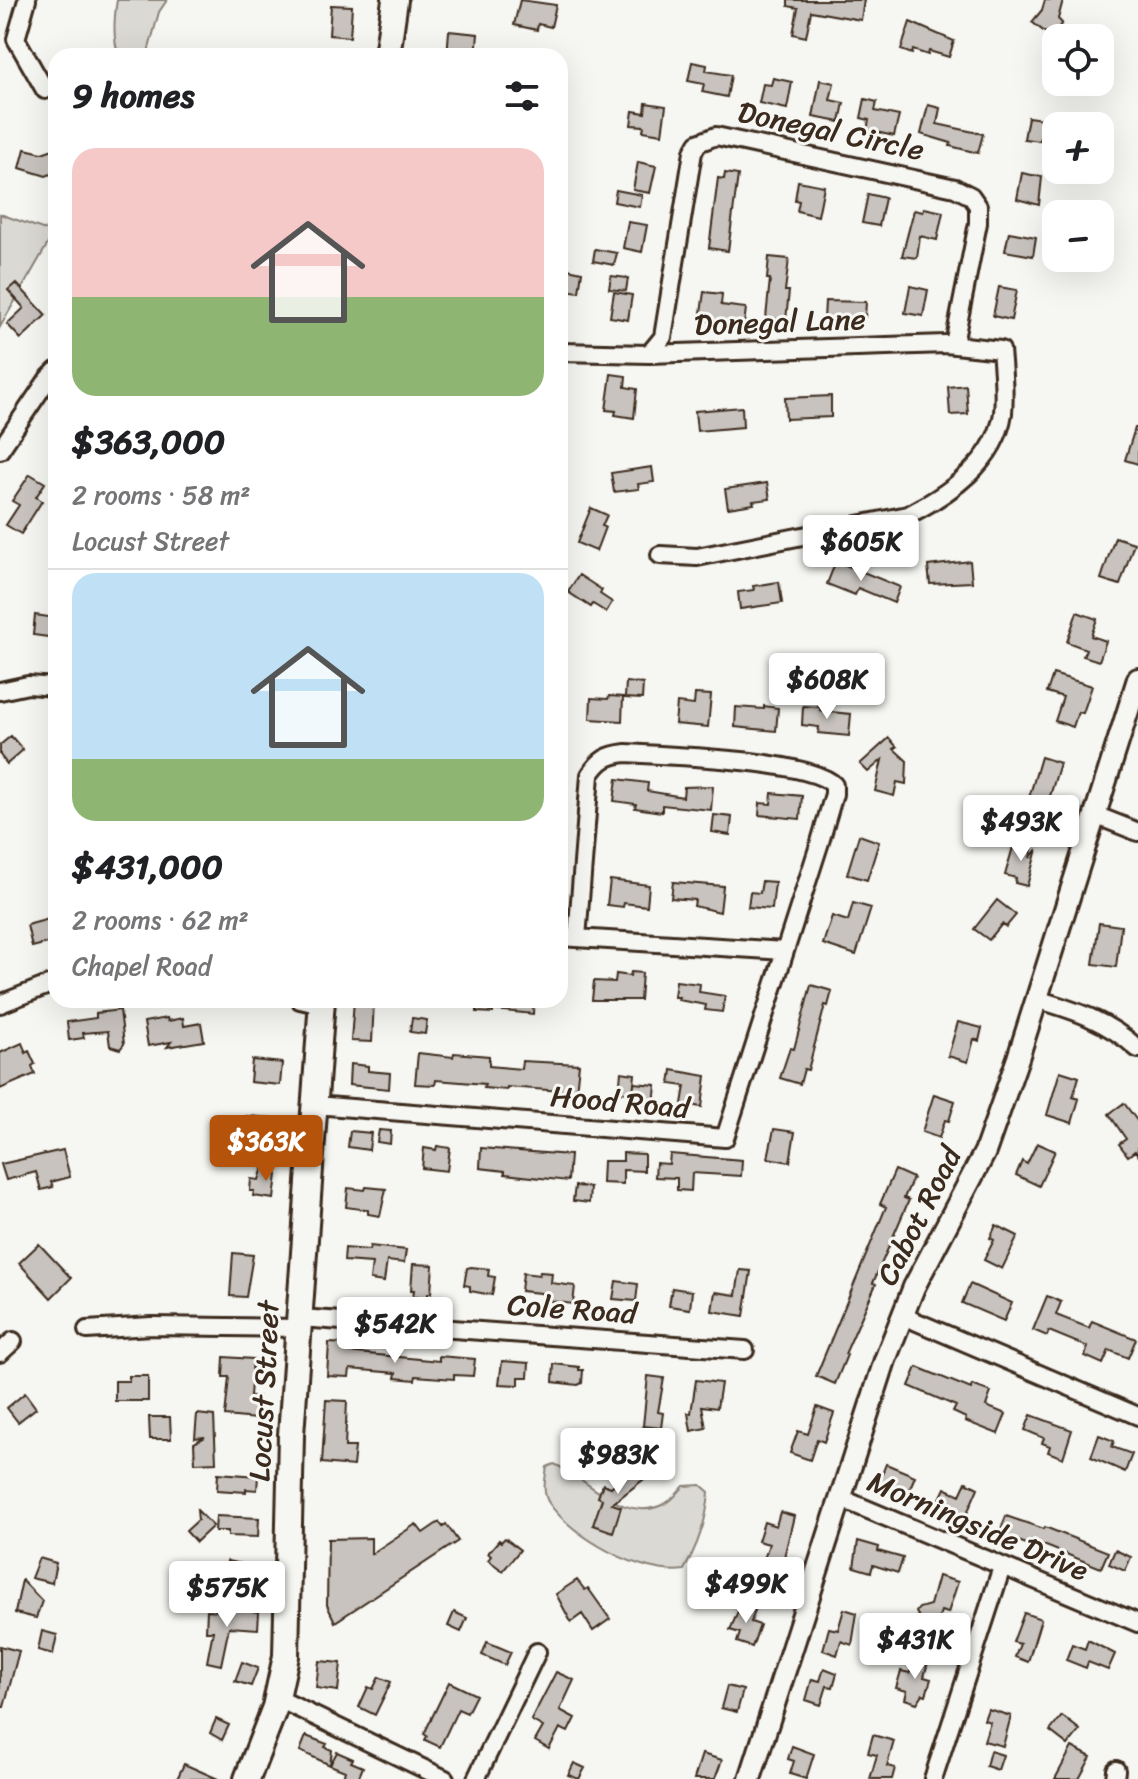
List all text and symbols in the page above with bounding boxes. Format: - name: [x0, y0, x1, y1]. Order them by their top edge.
- map controls: [1042, 24, 1114, 272]
- button: locate: [1042, 24, 1114, 96]
- text: 9 homes: [72, 66, 194, 126]
- icon: filters: [500, 74, 544, 118]
- street label: Donegal Circle: [733, 85, 929, 177]
- button: +: [1042, 112, 1114, 184]
- icon: home: [236, 200, 380, 344]
- button: −: [1042, 200, 1114, 272]
- street label: Donegal Lane: [693, 292, 867, 352]
- text: $363,000: [72, 412, 225, 472]
- text: 2 rooms · 58 m²: [72, 472, 250, 518]
- pin: $605K: [805, 515, 917, 583]
- text: Locust Street: [72, 518, 229, 564]
- text: $605K: [821, 518, 901, 564]
- icon: home: [236, 625, 380, 769]
- pin: $608K: [771, 653, 883, 721]
- text: $608K: [787, 656, 867, 702]
- pin: $493K: [965, 795, 1077, 863]
- text: $493K: [981, 798, 1061, 844]
- text: $431,000: [72, 837, 223, 897]
- text: 2 rooms · 62 m²: [72, 897, 249, 943]
- text: Chapel Road: [72, 943, 212, 989]
- street label: Hood Road: [548, 1069, 694, 1135]
- pin: $363K: [210, 1115, 322, 1183]
- text: $363K: [228, 1118, 304, 1164]
- street label: Cabot Road: [861, 1135, 978, 1295]
- street label: Cole Road: [505, 1278, 641, 1341]
- street label: Locust Street: [232, 1297, 296, 1483]
- pin: $542K: [339, 1297, 451, 1365]
- text: $542K: [355, 1300, 435, 1346]
- pin: $983K: [562, 1428, 674, 1496]
- text: $983K: [578, 1431, 658, 1477]
- street label: Morningside Drive: [859, 1455, 1097, 1597]
- pin: $499K: [690, 1557, 802, 1625]
- text: $499K: [705, 1560, 787, 1606]
- pin: $575K: [171, 1561, 283, 1629]
- text: $575K: [187, 1564, 267, 1610]
- pin: $431K: [859, 1613, 971, 1681]
- text: $431K: [878, 1616, 952, 1662]

